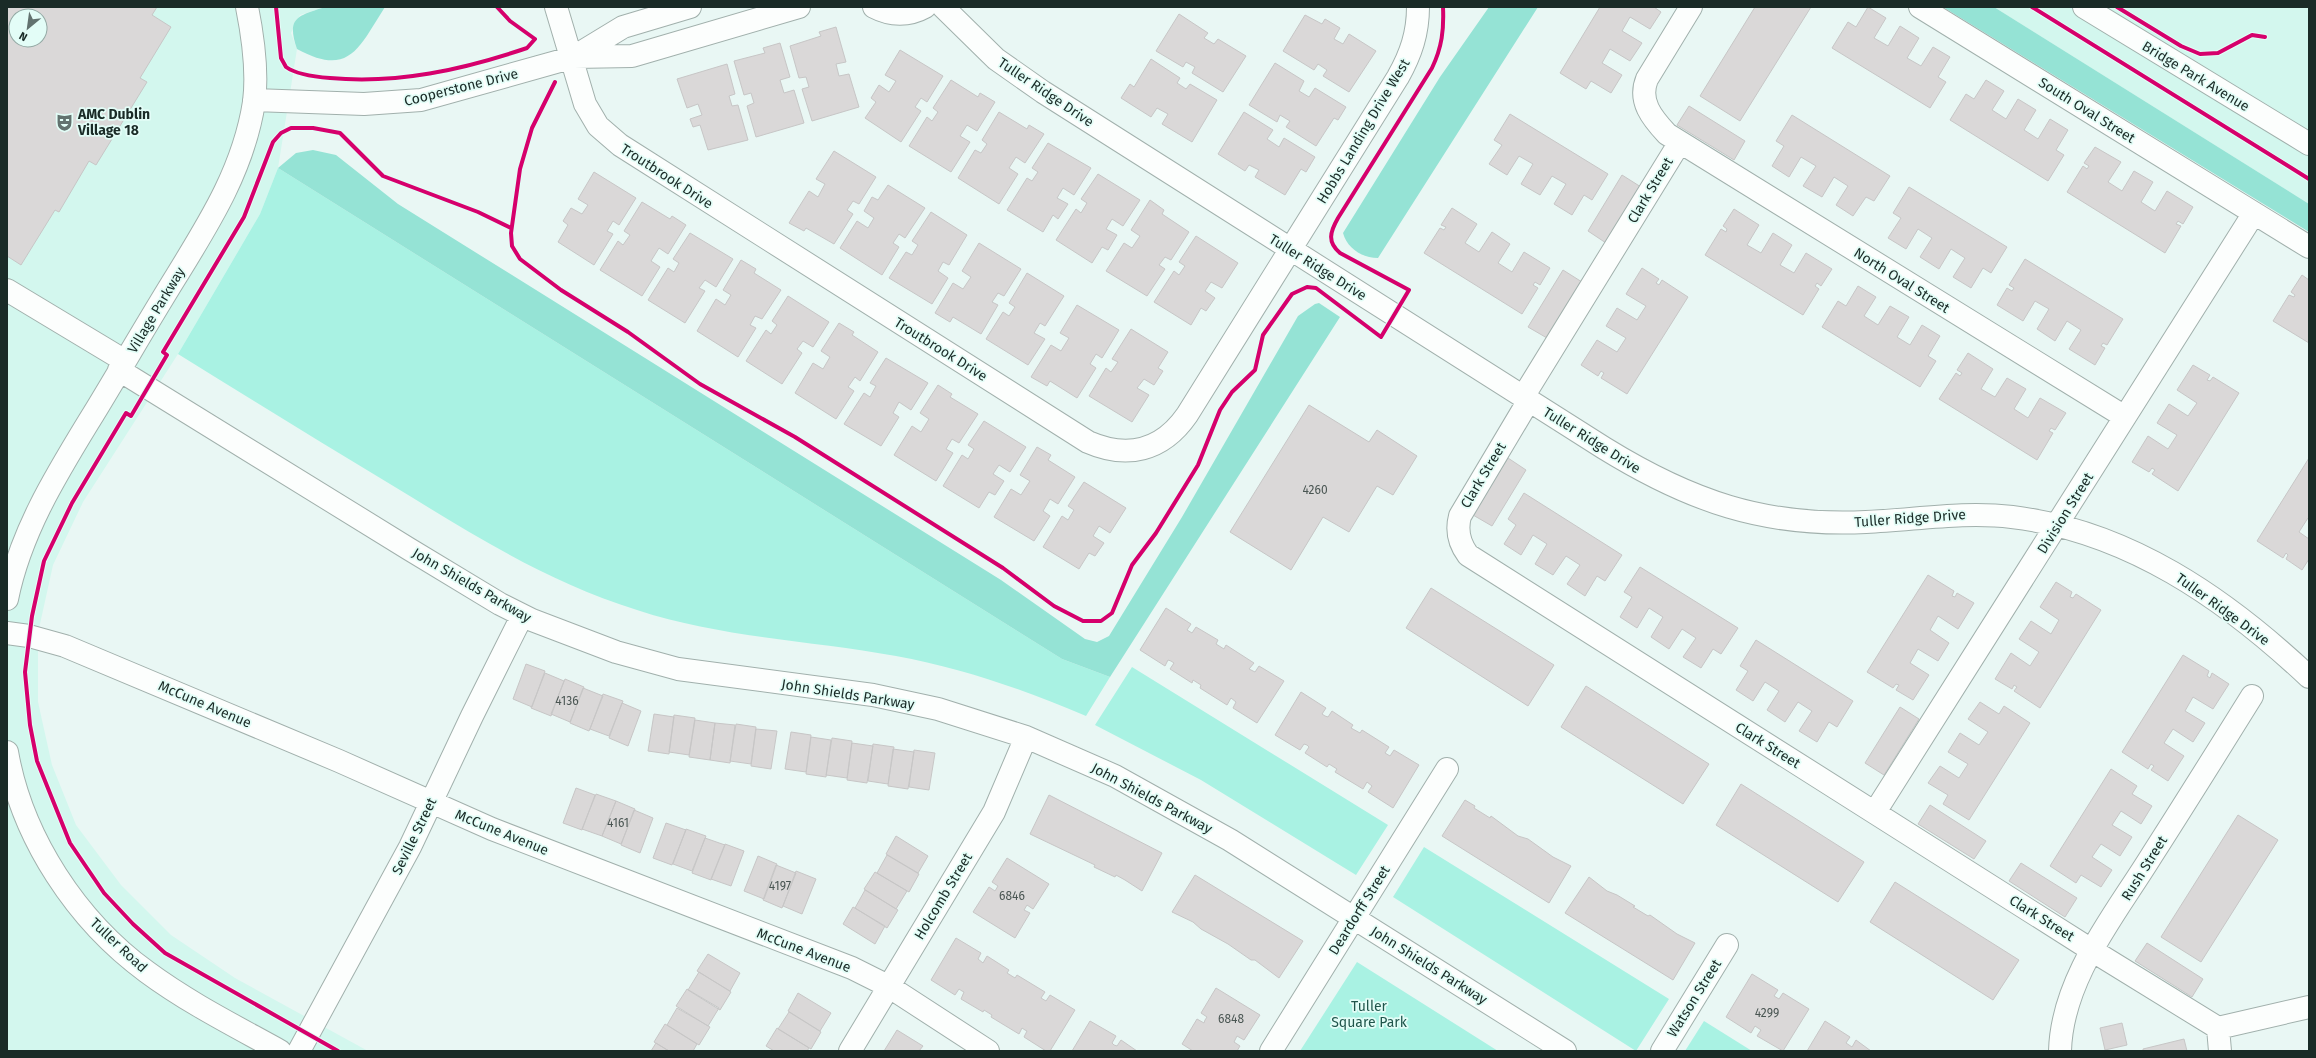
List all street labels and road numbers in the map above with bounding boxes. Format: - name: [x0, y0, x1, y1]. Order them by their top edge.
- street label: Bridge Park Avenue: [2139, 38, 2253, 115]
- street label: Tuller Ridge Drive: [995, 54, 1097, 131]
- street label: Hobbs Landing Drive West: [1313, 55, 1414, 207]
- street label: Cooperstone Drive: [402, 65, 520, 110]
- street label: South Oval Street: [2035, 74, 2139, 147]
- street label: Troutbrook Drive: [617, 140, 716, 213]
- street label: Clark Street: [1624, 154, 1677, 226]
- street label: Tuller Ridge Drive: [1266, 231, 1370, 304]
- street label: North Oval Street: [1851, 244, 1954, 317]
- street label: Village Parkway: [124, 264, 189, 356]
- street label: Troutbrook Drive: [891, 314, 990, 385]
- street label: Tuller Ridge Drive: [1540, 404, 1644, 477]
- street label: Clark Street: [1457, 439, 1510, 511]
- street label: Division Street: [2034, 469, 2098, 557]
- street label: Tuller Ridge Drive: [1854, 506, 1966, 531]
- street label: John Shields Parkway: [409, 544, 534, 626]
- street label: Tuller Ridge Drive: [2173, 570, 2273, 649]
- street label: John Shields Parkway: [780, 676, 916, 713]
- street label: McCune Avenue: [156, 677, 254, 732]
- street label: Clark Street: [1732, 719, 1804, 773]
- street label: John Shields Parkway: [1088, 759, 1215, 838]
- street label: Seville Street: [389, 794, 441, 877]
- street label: McCune Avenue: [453, 806, 551, 859]
- street label: Rush Street: [2118, 832, 2171, 904]
- street label: Holcomb Street: [911, 849, 977, 943]
- street label: Deardorff Street: [1325, 862, 1394, 958]
- street label: Clark Street: [2006, 892, 2078, 946]
- street label: Tuller Road: [87, 915, 151, 976]
- street label: John Shields Parkway: [1367, 923, 1490, 1008]
- street label: McCune Avenue: [754, 925, 853, 976]
- street label: Watson Street: [1664, 955, 1726, 1040]

